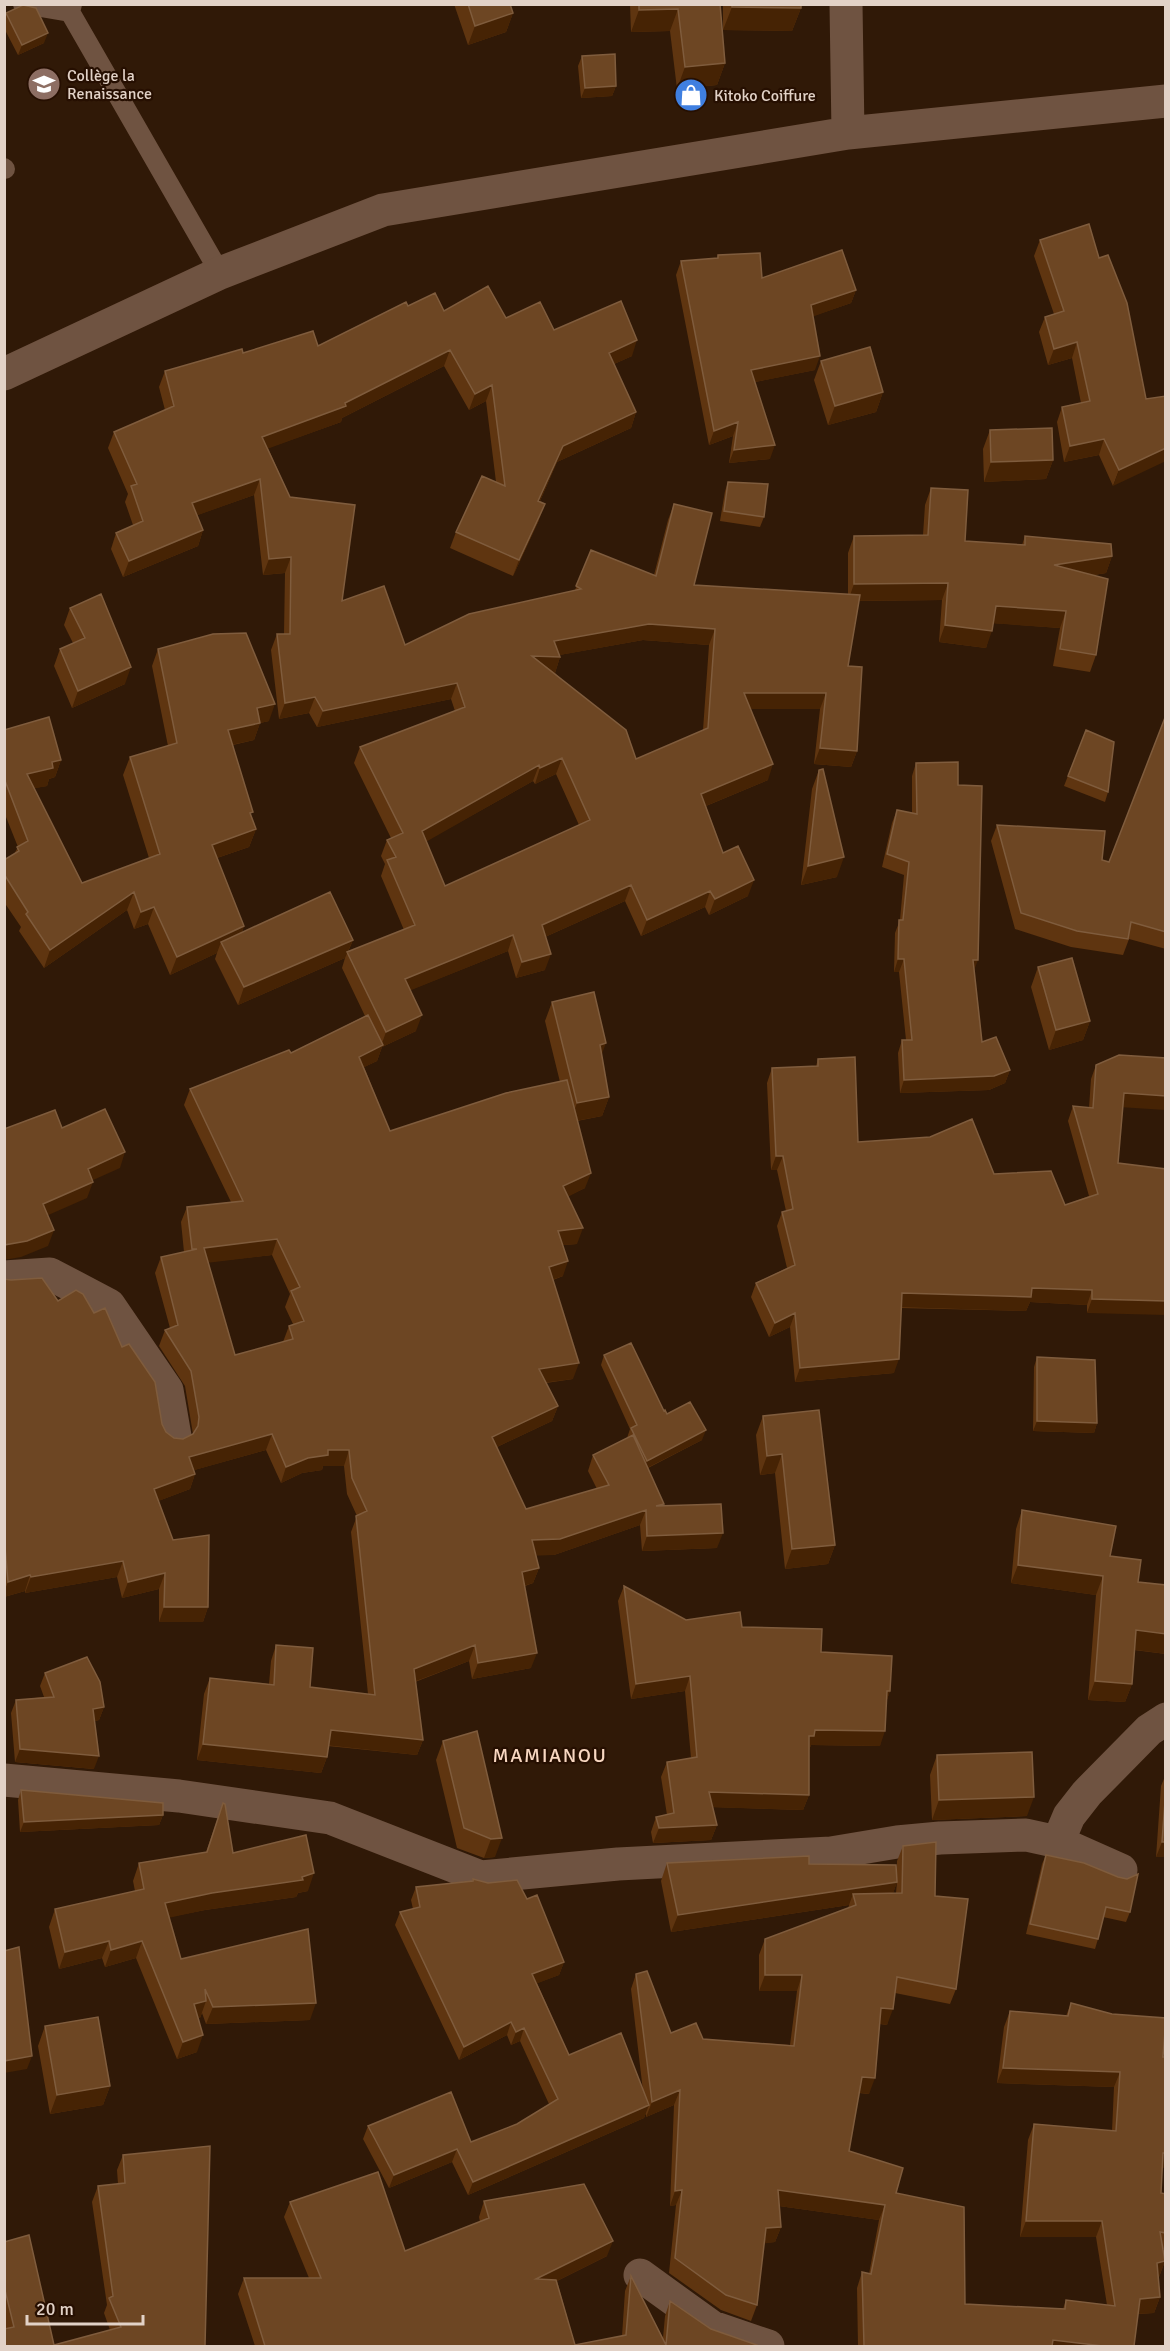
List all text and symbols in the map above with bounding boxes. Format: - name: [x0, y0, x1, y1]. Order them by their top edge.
- school or university icon: Collège la Renaissance: [26, 66, 62, 102]
- place label: Collège la Renaissance: [67, 66, 152, 104]
- shop icon: Kitoko Coiffure: [673, 77, 709, 113]
- place label: Kitoko Coiffure: [714, 86, 816, 106]
- district label: MAMIANOU: [493, 1743, 607, 1768]
- scale bar: [27, 2288, 142, 2326]
- text: 20 m: [36, 2298, 74, 2320]

